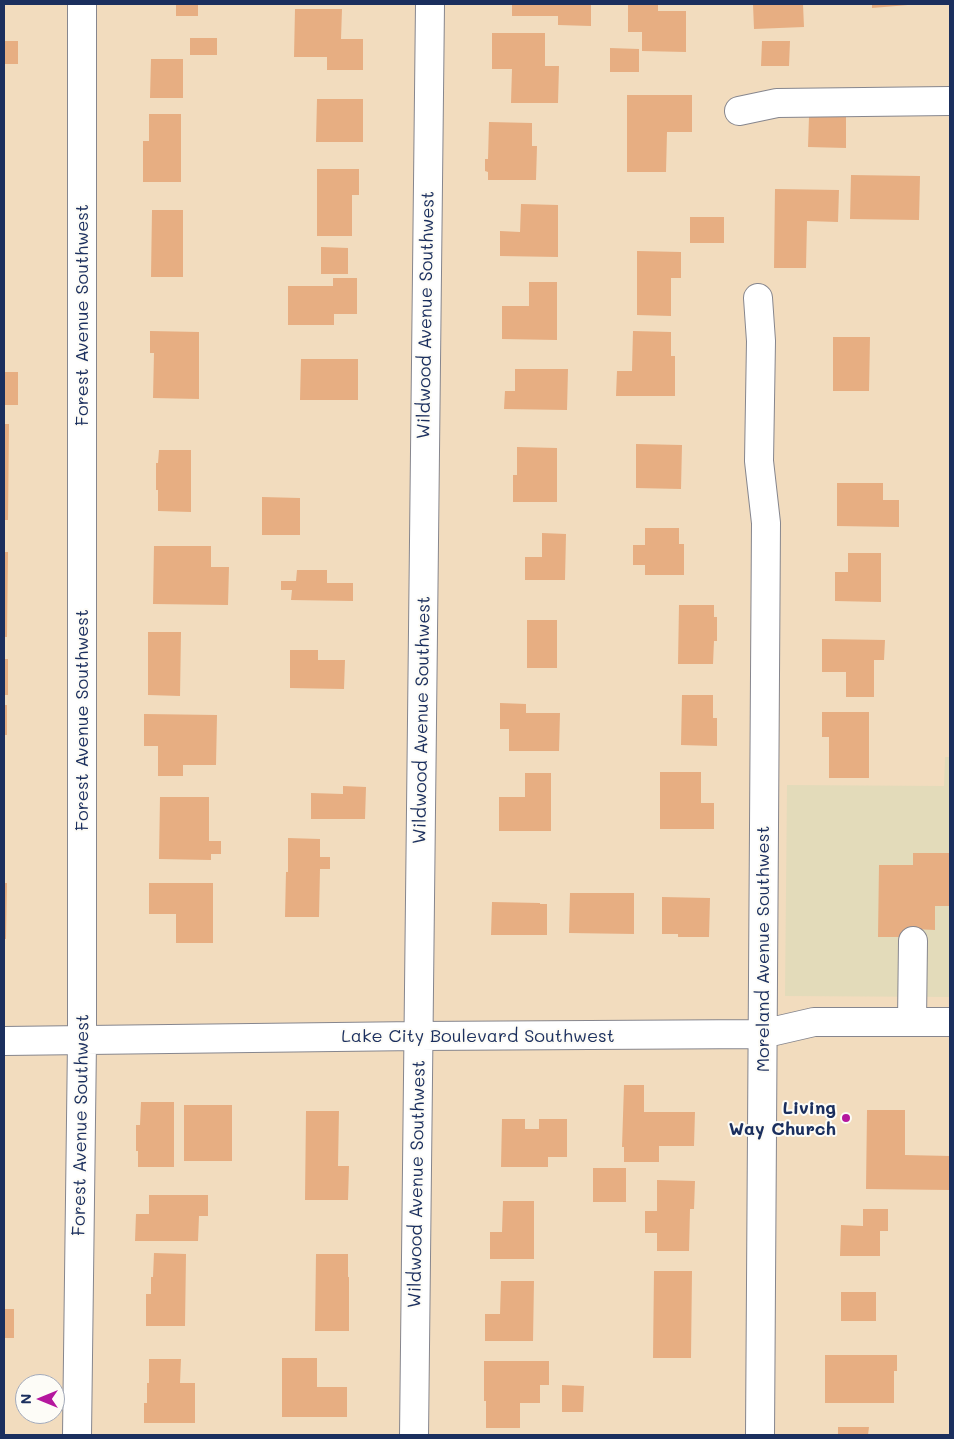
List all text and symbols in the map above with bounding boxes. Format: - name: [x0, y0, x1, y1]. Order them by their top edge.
- street label: Wildwood Avenue Southwest: [413, 191, 439, 439]
- street label: Forest Avenue Southwest: [71, 204, 93, 426]
- street label: Wildwood Avenue Southwest: [409, 596, 435, 844]
- street label: Forest Avenue Southwest: [71, 609, 93, 831]
- street label: Moreland Avenue Southwest: [752, 826, 774, 1072]
- street label: Forest Avenue Southwest: [68, 1014, 94, 1236]
- street label: Lake City Boulevard Southwest: [341, 1025, 615, 1047]
- street label: Wildwood Avenue Southwest: [404, 1060, 430, 1308]
- place label: Living Way Church: [729, 1097, 836, 1140]
- marker: Living Way Church: [840, 1112, 852, 1124]
- north arrow: [15, 1374, 65, 1424]
- text: N: [16, 1394, 35, 1404]

